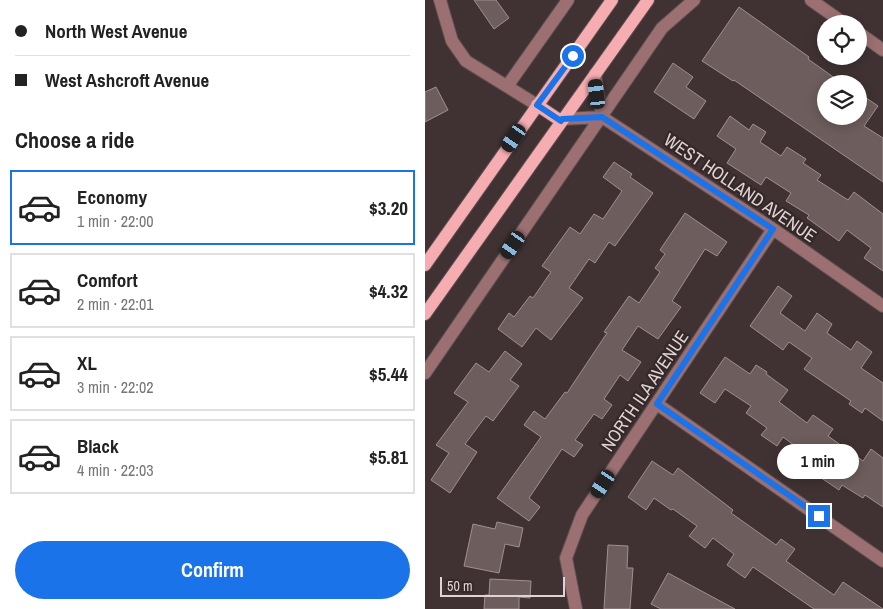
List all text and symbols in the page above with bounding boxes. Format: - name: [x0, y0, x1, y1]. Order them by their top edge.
- map controls: [817, 15, 867, 125]
- button: locate: [817, 15, 867, 65]
- text: North West Avenue: [45, 18, 187, 44]
- route start: [562, 45, 584, 67]
- text: West Ashcroft Avenue: [45, 67, 209, 93]
- button: layers: [817, 75, 867, 125]
- car: [587, 78, 606, 110]
- car: [499, 121, 528, 155]
- text: Choose a ride: [15, 125, 134, 155]
- street label: WEST HOLLAND AVENUE: [659, 127, 822, 248]
- text: Economy: [77, 184, 147, 210]
- icon: car: [17, 185, 62, 230]
- text: $3.20: [369, 195, 408, 221]
- text: 1 min · 22:00: [77, 210, 154, 232]
- car: [498, 228, 527, 262]
- text: Comfort: [77, 267, 138, 293]
- icon: car: [17, 268, 62, 313]
- text: $4.32: [369, 278, 408, 304]
- text: 2 min · 22:01: [77, 293, 154, 315]
- street label: NORTH ILA AVENUE: [595, 325, 694, 456]
- text: XL: [77, 350, 97, 376]
- icon: car: [17, 351, 62, 396]
- text: $5.44: [369, 361, 408, 387]
- text: 3 min · 22:02: [77, 376, 154, 398]
- text: Black: [77, 433, 119, 459]
- icon: car: [17, 434, 62, 479]
- text: $5.81: [369, 444, 408, 470]
- callout: 1 min: [778, 444, 860, 478]
- text: 1 min: [801, 450, 835, 472]
- text: 4 min · 22:03: [77, 459, 154, 481]
- car: [588, 467, 617, 501]
- route end: [808, 505, 830, 527]
- button: Confirm: [15, 541, 410, 599]
- scale bar: [440, 574, 565, 597]
- text: 50 m: [447, 577, 473, 595]

